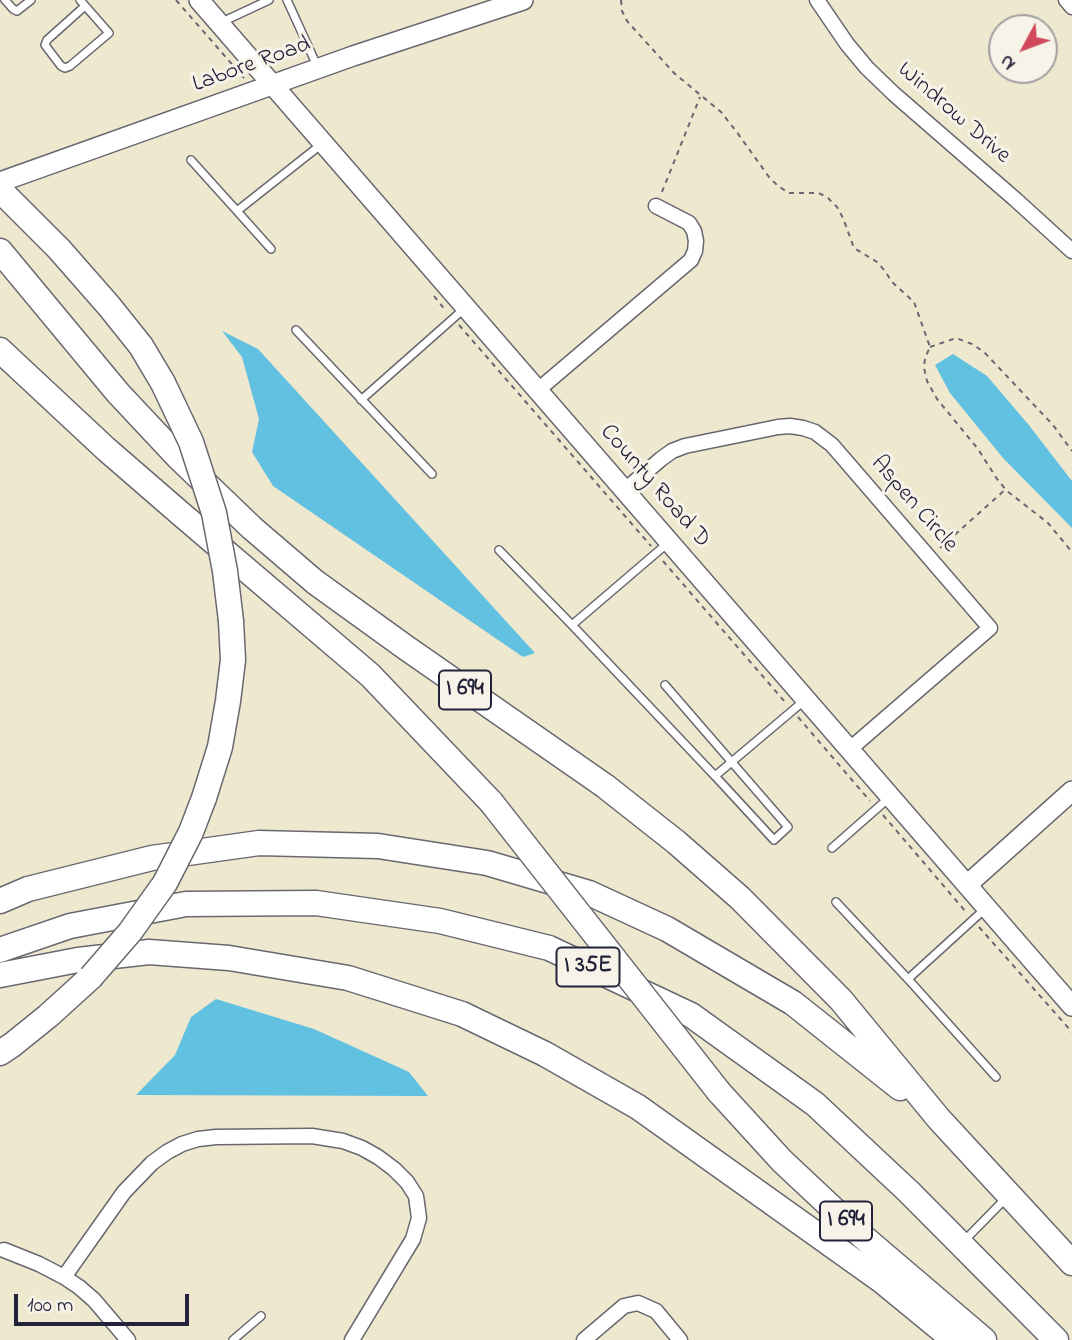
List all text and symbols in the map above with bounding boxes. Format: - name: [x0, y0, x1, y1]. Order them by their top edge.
- north arrow: [988, 14, 1058, 84]
- street label: Labore Road: [189, 31, 315, 101]
- text: N: [994, 48, 1023, 75]
- street label: Windrow Drive: [890, 57, 1016, 171]
- street label: County Road D: [592, 419, 716, 555]
- street label: Aspen Circle: [863, 451, 963, 559]
- road number: I 694: [439, 670, 491, 710]
- road number: I 35E: [556, 948, 620, 986]
- road number: I 694: [820, 1202, 872, 1240]
- scale bar: [18, 1280, 192, 1324]
- text: 100 m: [27, 1291, 73, 1321]

